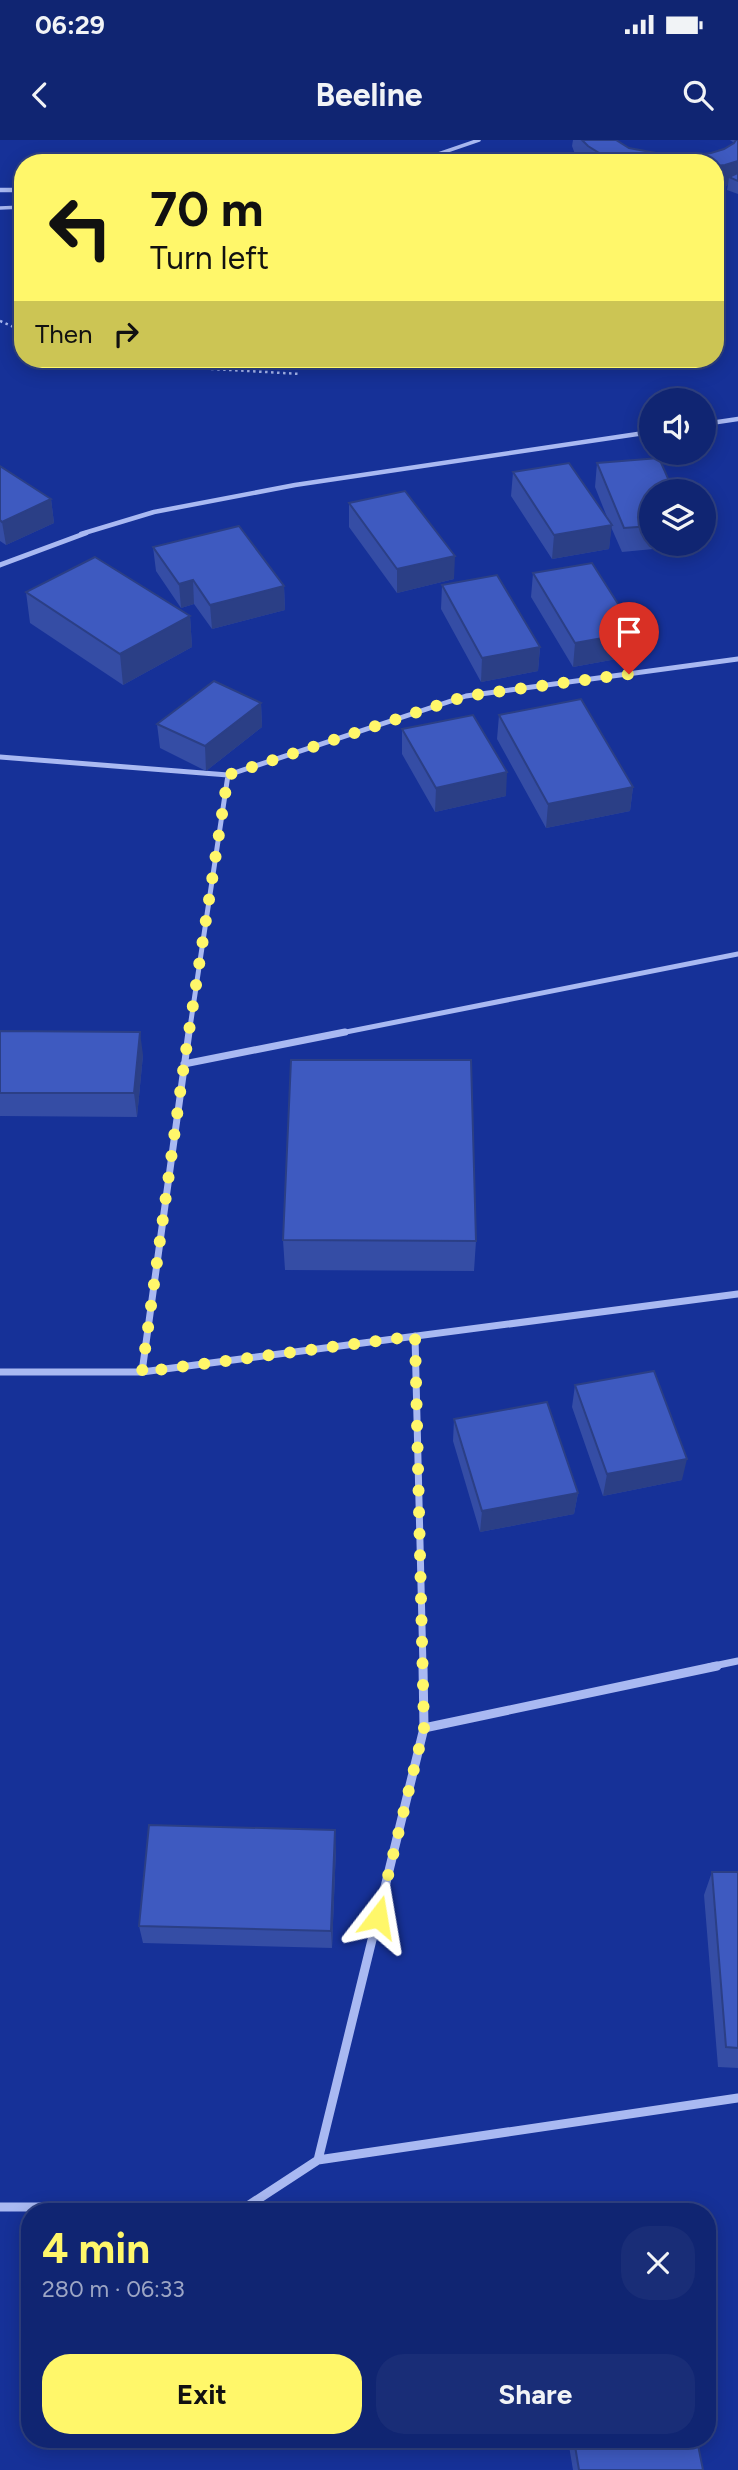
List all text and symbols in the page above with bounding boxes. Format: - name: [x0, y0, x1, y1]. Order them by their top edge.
- text: 06:29: [35, 9, 105, 41]
- icon: back: [21, 76, 59, 114]
- text: Beeline: [315, 76, 423, 114]
- icon: search: [679, 76, 717, 114]
- text: 70 m: [150, 179, 263, 238]
- icon: left: [35, 182, 126, 273]
- text: Turn left: [150, 239, 269, 277]
- icon: right: [107, 315, 145, 353]
- text: Then: [35, 318, 93, 350]
- map controls: [639, 388, 716, 556]
- button: sound: [639, 388, 716, 465]
- button: layers: [639, 479, 716, 556]
- pin: [599, 602, 659, 674]
- icon: arrive: [610, 613, 648, 651]
- position arrow: [341, 1880, 415, 1954]
- text: 4 min: [42, 2223, 150, 2274]
- button: close: [621, 2226, 695, 2300]
- text: 280 m · 06:33: [42, 2275, 185, 2303]
- button: Exit: [42, 2354, 362, 2434]
- button: Share: [376, 2354, 695, 2434]

